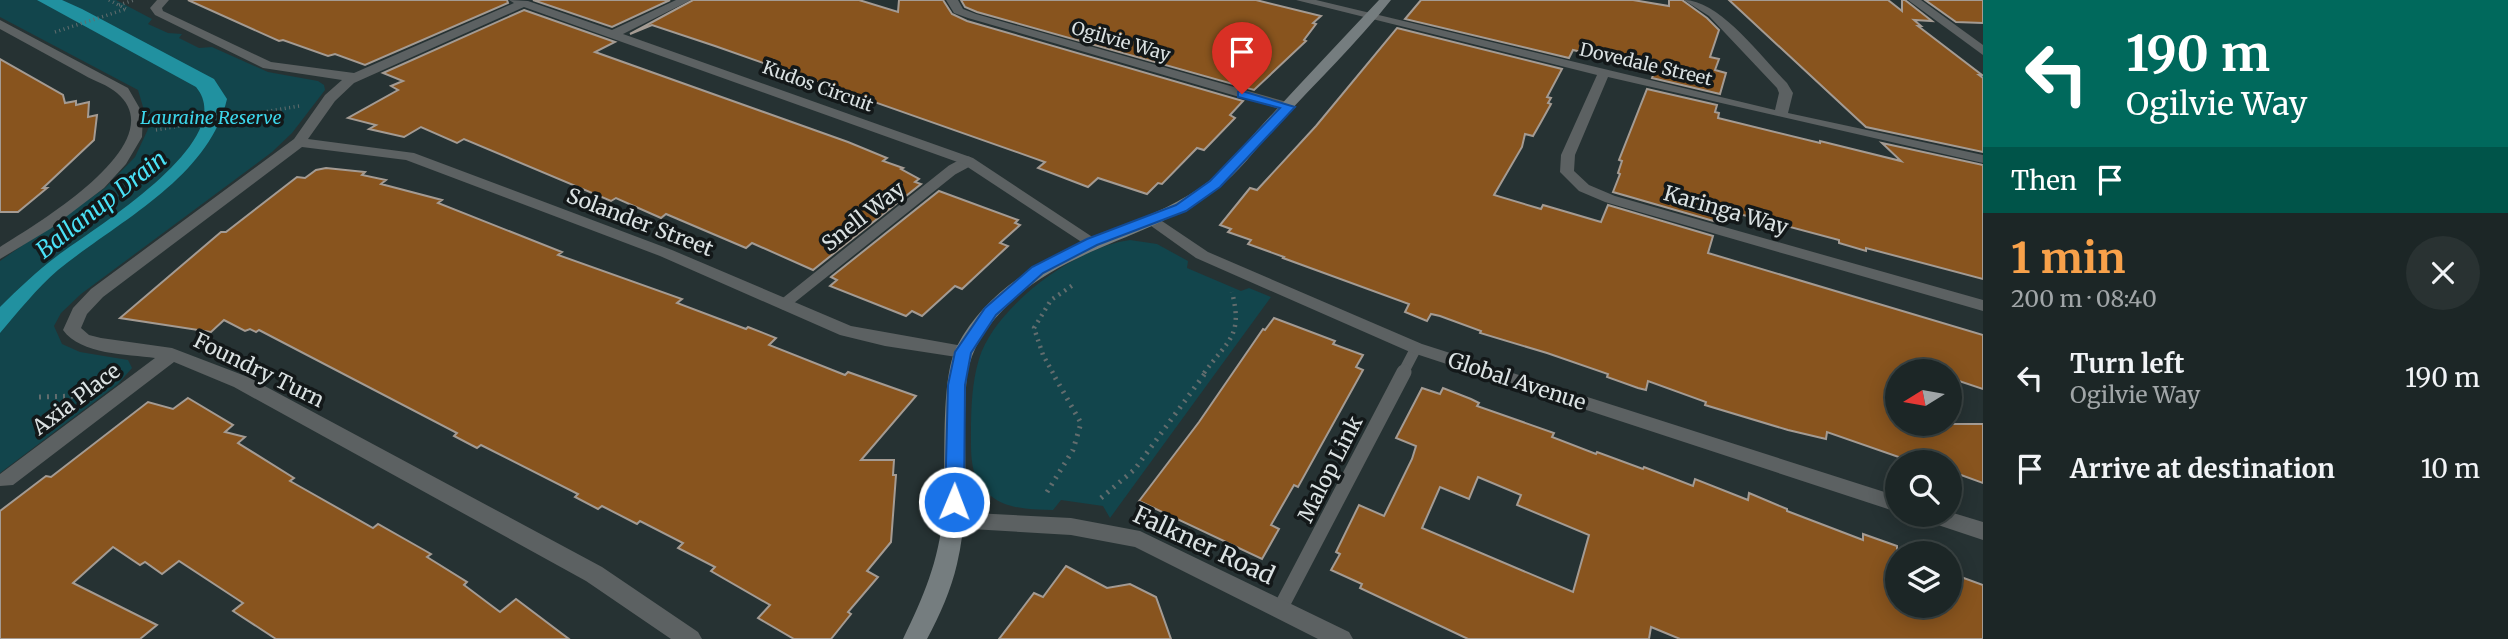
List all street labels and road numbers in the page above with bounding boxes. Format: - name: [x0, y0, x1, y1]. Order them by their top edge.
- street label: Ogilvie Way: [1069, 16, 1174, 66]
- street label: Dovedale Street: [1577, 38, 1715, 90]
- street label: Kudos Circuit: [760, 55, 876, 117]
- street label: Snell Way: [816, 175, 911, 257]
- street label: Karinga Way: [1661, 179, 1792, 241]
- street label: Solander Street: [563, 182, 717, 262]
- street label: Foundry Turn: [189, 327, 329, 413]
- street label: Global Avenue: [1445, 346, 1589, 416]
- street label: Axia Place: [26, 357, 125, 442]
- street label: Malop Link: [1292, 411, 1369, 527]
- street label: Falkner Road: [1128, 499, 1280, 591]

